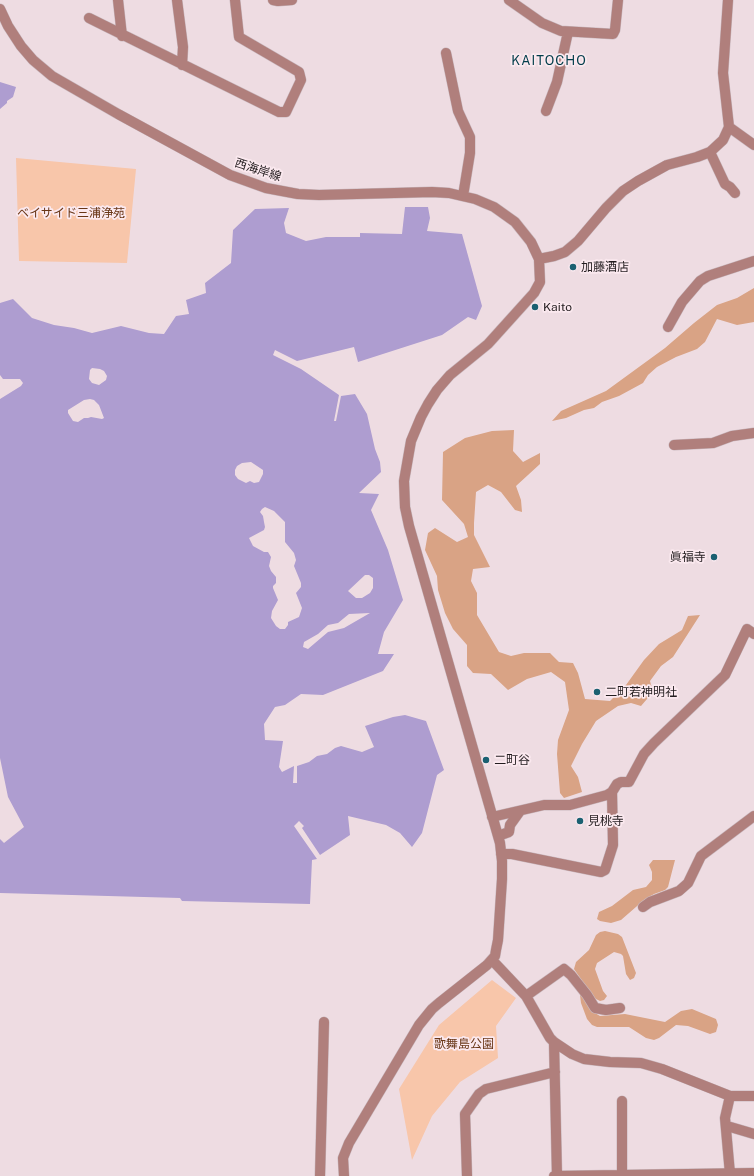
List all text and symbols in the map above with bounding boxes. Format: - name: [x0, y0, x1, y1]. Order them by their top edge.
- district label: KAITOCHO: [511, 53, 587, 69]
- street label: 西海岸線: [233, 156, 283, 184]
- park label: ベイサイド三浦浄苑: [17, 206, 125, 220]
- place label: 加藤酒店: [581, 260, 629, 274]
- marker: 加藤酒店: [568, 262, 578, 272]
- place label: Kaito: [543, 300, 572, 314]
- marker: Kaito: [530, 302, 540, 312]
- place label: 眞福寺: [670, 550, 706, 564]
- marker: 眞福寺: [709, 552, 719, 562]
- place label: 二町若神明社: [605, 685, 677, 699]
- marker: 二町若神明社: [592, 687, 602, 697]
- place label: 二町谷: [494, 753, 530, 767]
- marker: 二町谷: [481, 755, 491, 765]
- place label: 見桃寺: [588, 814, 624, 828]
- marker: 見桃寺: [575, 816, 585, 826]
- park label: 歌舞島公園: [434, 1037, 494, 1051]

